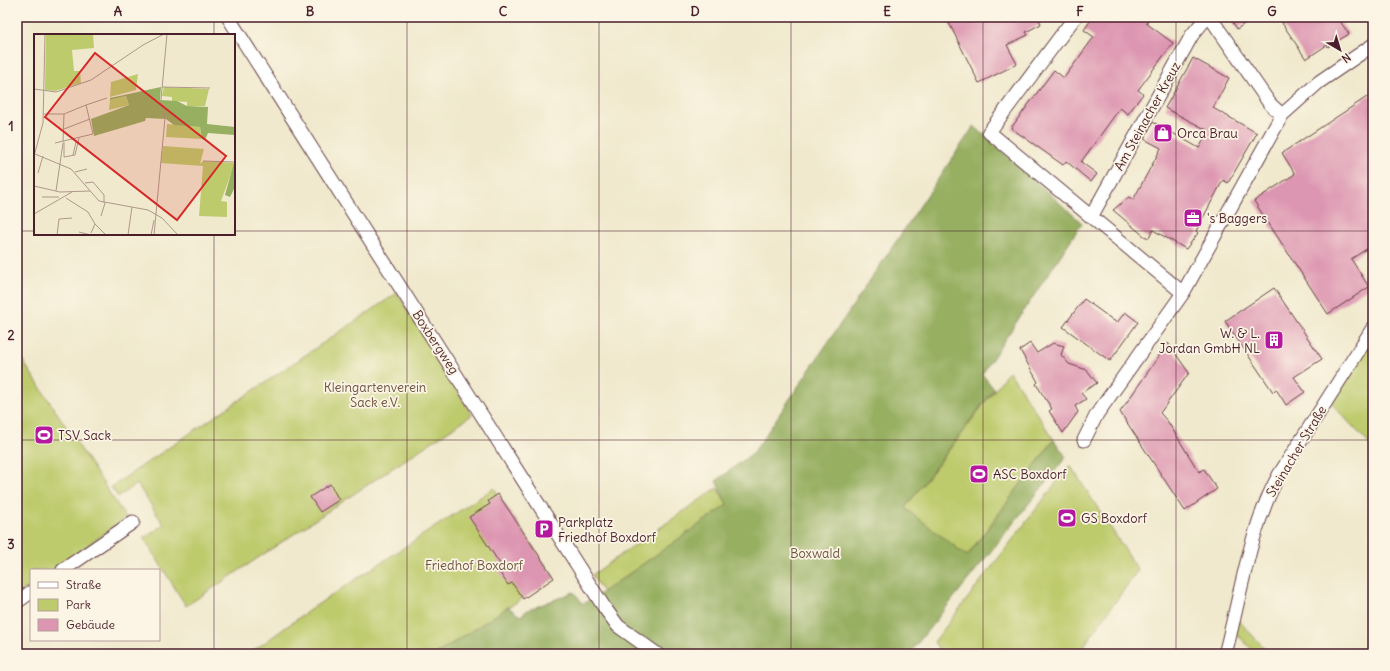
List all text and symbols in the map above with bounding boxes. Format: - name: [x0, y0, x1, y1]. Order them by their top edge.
- text: A: [114, 3, 123, 20]
- text: B: [306, 3, 315, 20]
- text: C: [499, 3, 508, 20]
- text: D: [690, 3, 700, 20]
- text: E: [883, 3, 891, 20]
- text: F: [1076, 3, 1084, 20]
- text: G: [1267, 3, 1277, 20]
- north arrow: [1320, 30, 1360, 70]
- inset map: [34, 34, 235, 235]
- text: N: [1339, 50, 1353, 66]
- street label: Am Steinacher Kreuz: [1110, 59, 1184, 174]
- text: 1: [8, 118, 14, 135]
- shop icon: Orca Brau: [1152, 122, 1174, 144]
- place label: Orca Brau: [1177, 125, 1238, 142]
- office icon: 's Baggers: [1182, 207, 1204, 229]
- place label: 's Baggers: [1207, 210, 1267, 227]
- street label: Boxbergweg: [409, 307, 463, 378]
- place label: W. & L. Jordan GmbH NL: [1159, 325, 1260, 357]
- text: 2: [7, 327, 15, 344]
- building icon: W. & L. Jordan GmbH NL: [1263, 329, 1285, 351]
- park label: Kleingartenverein Sack e.V.: [324, 379, 427, 411]
- street label: Steinacher Straße: [1262, 402, 1330, 500]
- sports icon: TSV Sack: [33, 424, 55, 446]
- place label: TSV Sack: [58, 427, 111, 444]
- sports icon: ASC Boxdorf: [968, 463, 990, 485]
- place label: ASC Boxdorf: [993, 466, 1067, 483]
- sports icon: GS Boxdorf: [1056, 507, 1078, 529]
- place label: GS Boxdorf: [1081, 510, 1148, 527]
- place label: Parkplatz Friedhof Boxdorf: [558, 514, 657, 546]
- parking icon: Parkplatz Friedhof Boxdorf: [533, 518, 555, 540]
- text: 3: [7, 536, 15, 553]
- park label: Boxwald: [790, 545, 840, 562]
- park label: Friedhof Boxdorf: [425, 557, 524, 574]
- legend: [30, 569, 160, 641]
- text: Straße: [66, 577, 101, 592]
- text: Park: [66, 597, 91, 612]
- text: Gebäude: [66, 617, 115, 632]

